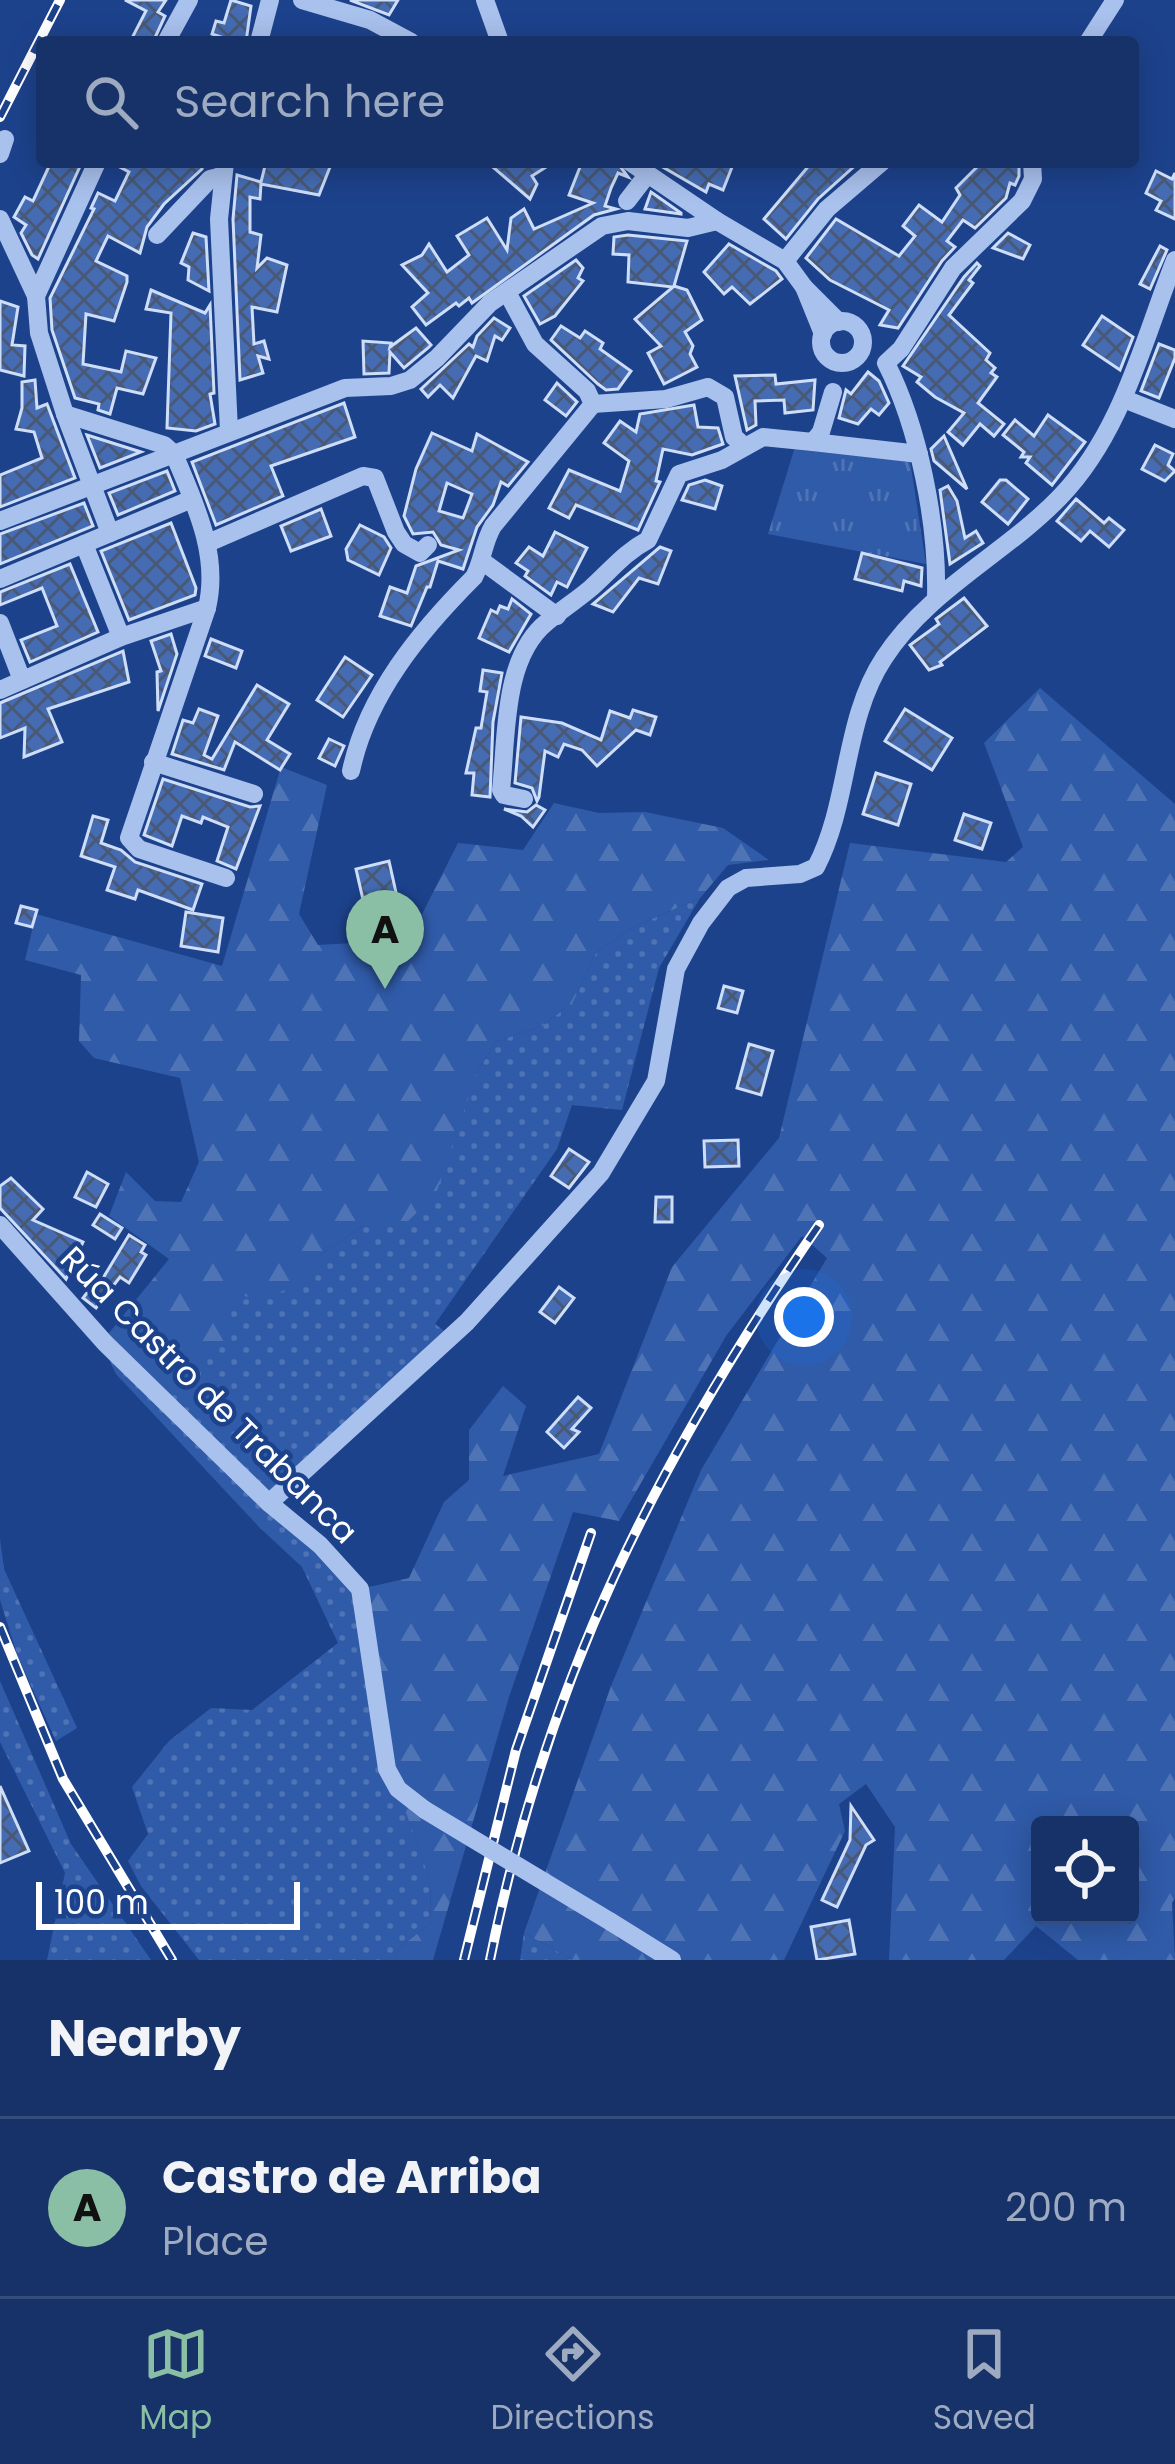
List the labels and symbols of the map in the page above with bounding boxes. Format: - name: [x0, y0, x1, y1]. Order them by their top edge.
- pin: A: [346, 890, 424, 989]
- street label: Rúa Castro de Trabanca: [50, 1236, 368, 1554]
- your location: [774, 1287, 834, 1347]
- scale bar: [36, 1876, 300, 1929]

